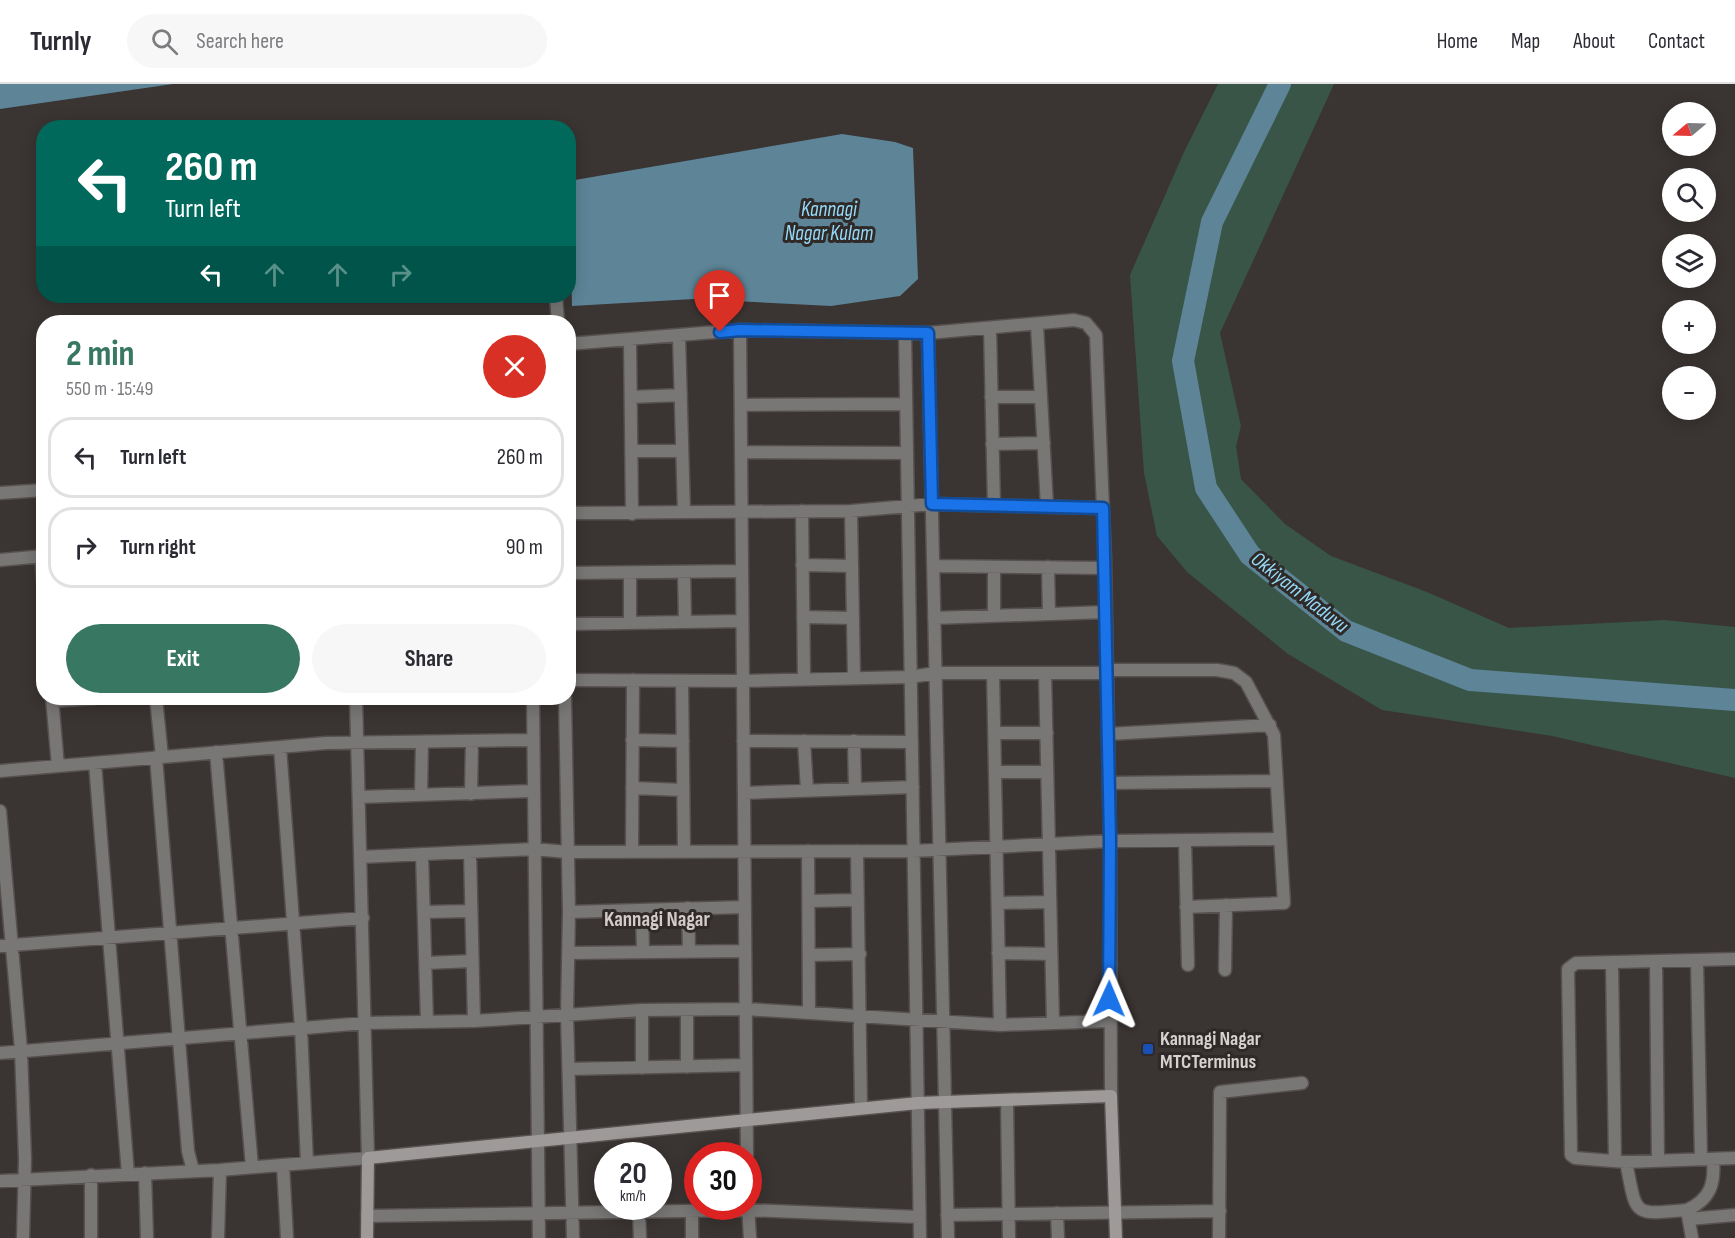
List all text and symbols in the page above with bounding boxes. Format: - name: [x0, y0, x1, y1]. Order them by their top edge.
- search box: [127, 14, 547, 68]
- text: Turnly: [30, 25, 91, 58]
- icon: search: [148, 25, 181, 58]
- text: Search here: [196, 28, 284, 55]
- text: Home: [1437, 29, 1478, 54]
- text: Map: [1511, 29, 1540, 54]
- text: About: [1573, 29, 1615, 54]
- text: Contact: [1648, 29, 1705, 54]
- north arrow: [1662, 102, 1716, 156]
- map controls: [1662, 102, 1716, 420]
- text: 260 m: [165, 142, 258, 193]
- icon: left: [66, 144, 144, 222]
- button: search: [1662, 168, 1716, 222]
- text: Turn left: [165, 193, 241, 225]
- water label: Kannagi Nagar Kulam: [785, 197, 873, 246]
- button: layers: [1662, 234, 1716, 288]
- icon: left: [195, 258, 228, 291]
- icon: ahead: [258, 258, 291, 291]
- icon: ahead: [321, 258, 354, 291]
- icon: right: [384, 258, 417, 291]
- pin: [694, 270, 745, 332]
- icon: arrive: [703, 279, 736, 312]
- button: +: [1662, 300, 1716, 354]
- text: 2 min: [66, 333, 135, 376]
- button: close: [483, 335, 546, 398]
- button: −: [1662, 366, 1716, 420]
- text: 550 m · 15:49: [66, 377, 153, 401]
- icon: left: [69, 441, 102, 474]
- text: Turn left: [120, 444, 186, 471]
- text: 260 m: [497, 444, 543, 471]
- icon: right: [69, 531, 102, 564]
- text: Turn right: [120, 534, 196, 561]
- text: 90 m: [506, 534, 543, 561]
- water label: Okkiyam Maduvu: [1246, 547, 1354, 638]
- button: Exit: [66, 624, 300, 693]
- button: Share: [312, 624, 546, 693]
- district label: Kannagi Nagar: [604, 907, 710, 932]
- position arrow: [1077, 967, 1141, 1031]
- place label: Kannagi Nagar MTCTerminus: [1160, 1027, 1261, 1074]
- marker: Kannagi Nagar MTCTerminus: [1141, 1042, 1155, 1056]
- speed limit sign: 30: [684, 1142, 762, 1220]
- text: 20: [619, 1156, 647, 1192]
- text: km/h: [620, 1187, 646, 1206]

